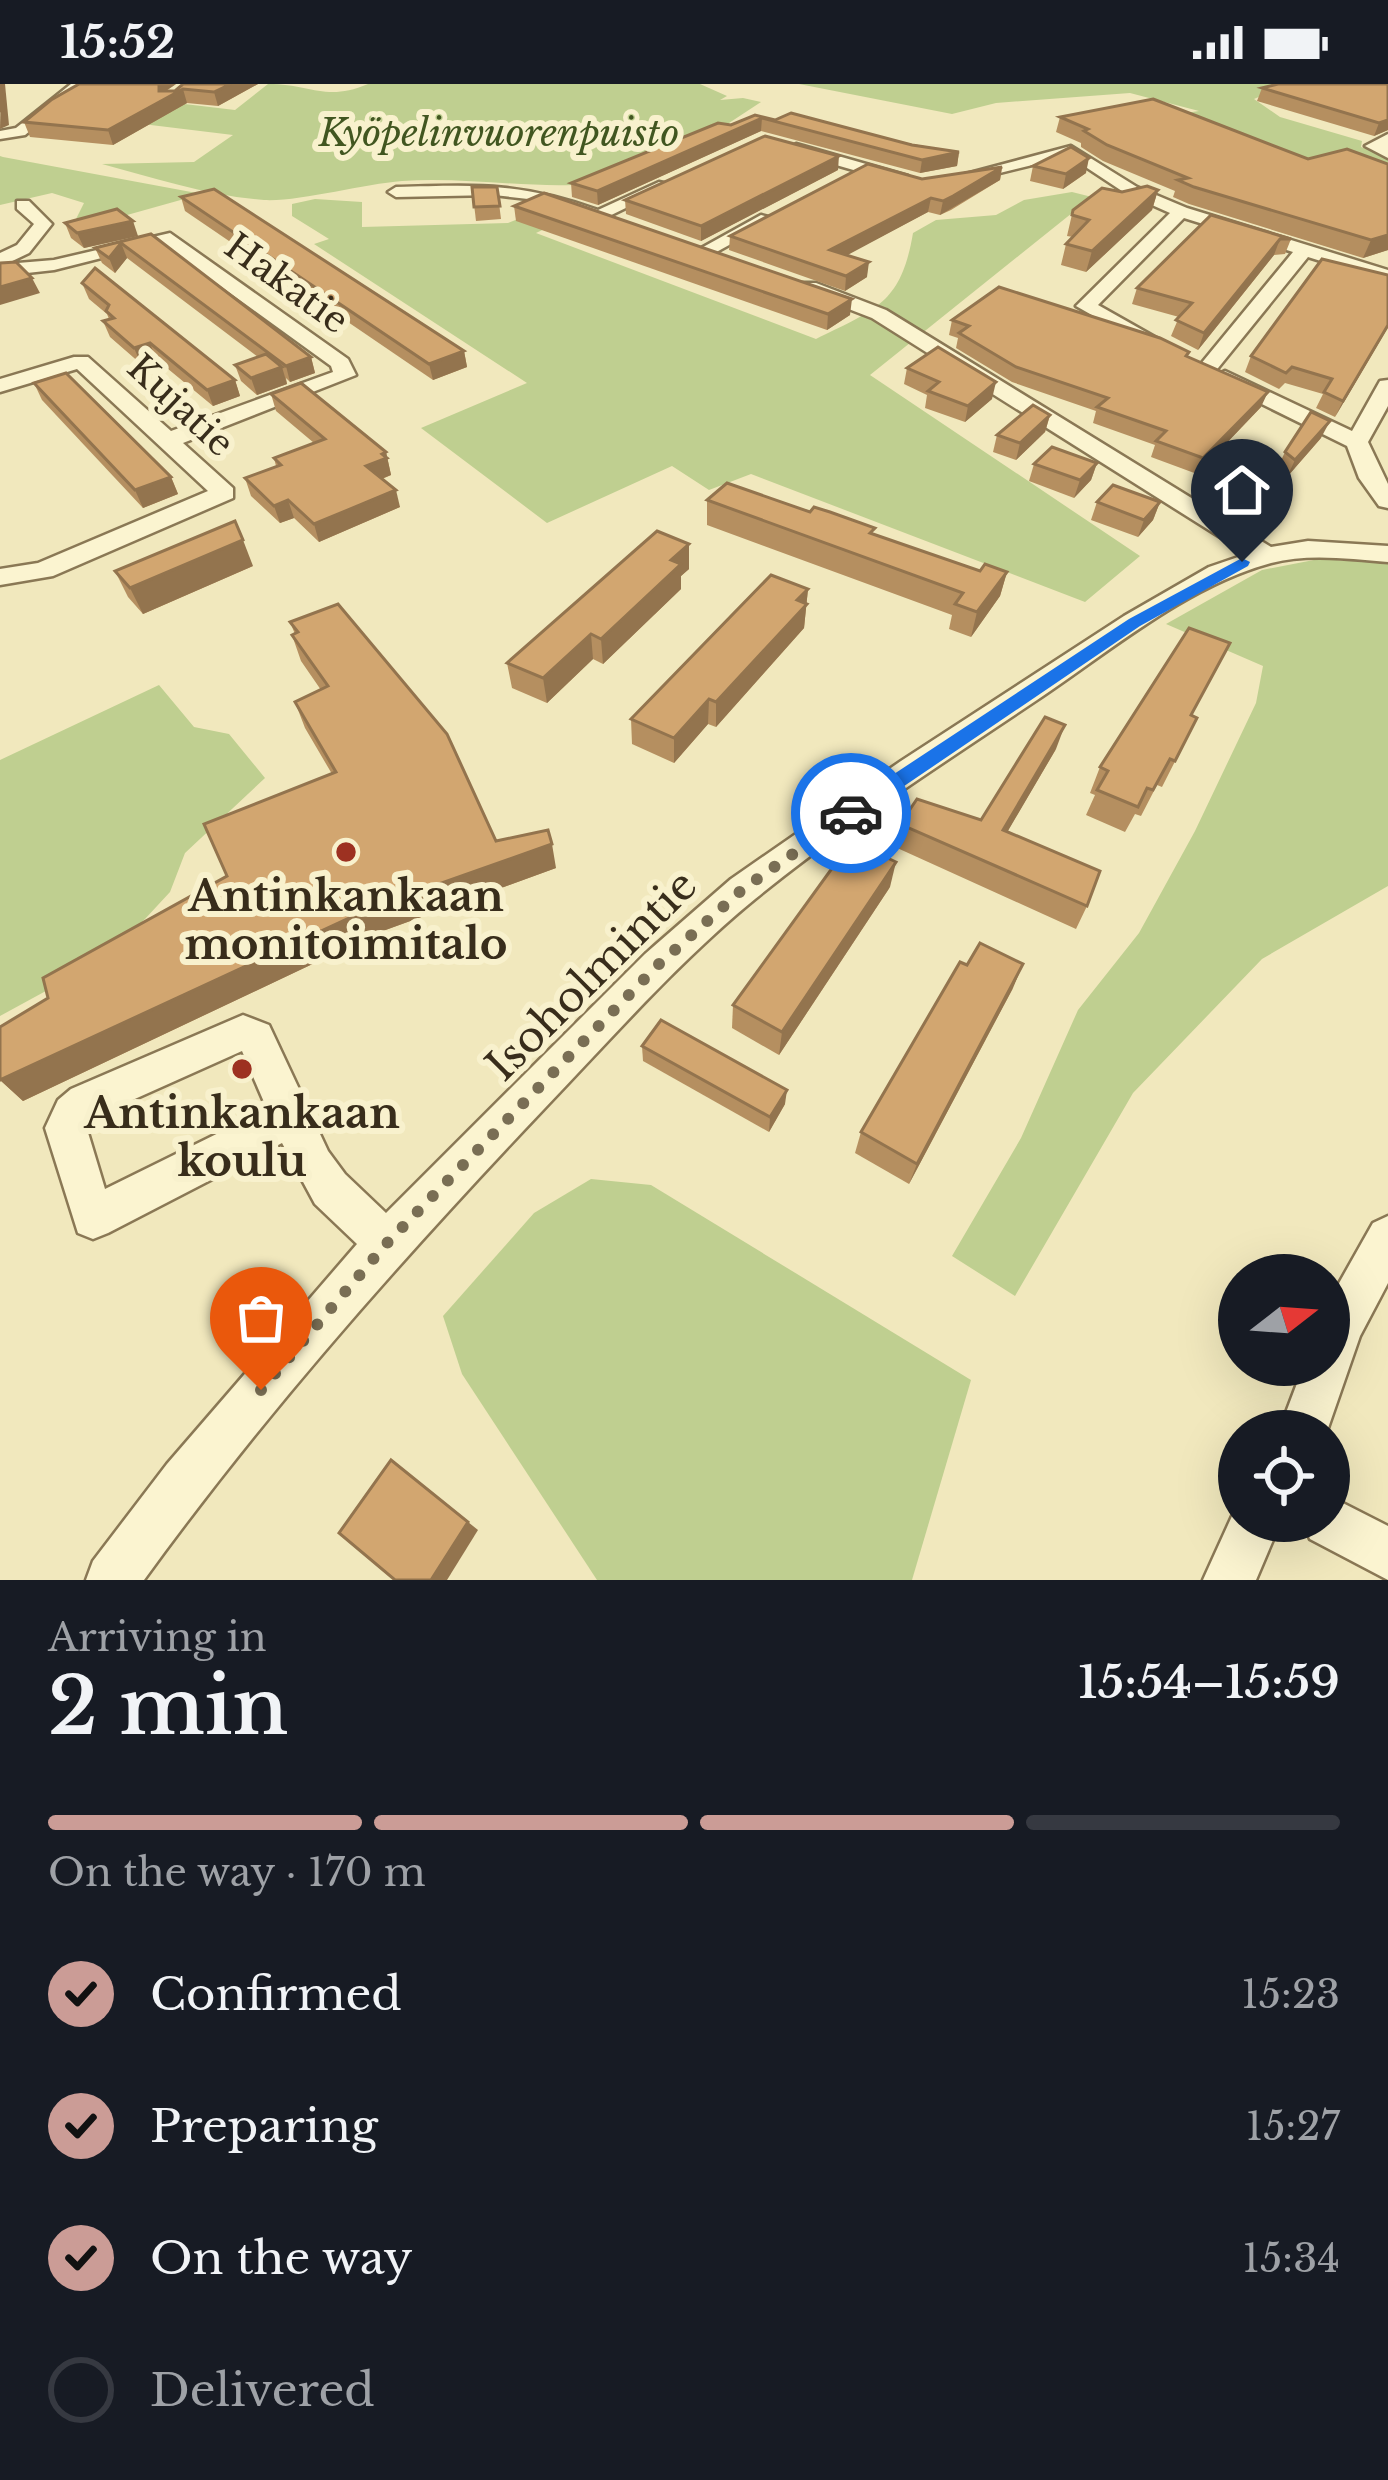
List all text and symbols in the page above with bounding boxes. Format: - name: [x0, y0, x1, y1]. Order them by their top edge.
- text: 15:52: [60, 14, 175, 70]
- park label: Kyöpelinvuorenpuisto: [318, 111, 679, 156]
- street label: Hakatie: [216, 224, 357, 343]
- street label: Kujatie: [118, 345, 243, 466]
- pin: [1191, 439, 1293, 562]
- icon: home: [1209, 457, 1275, 523]
- courier: [791, 753, 911, 873]
- icon: car: [818, 780, 884, 846]
- marker: Antinkankaan monitoimitalo: [333, 839, 359, 865]
- street label: Isoholmintie: [475, 859, 707, 1091]
- place label: Antinkankaan monitoimitalo: [184, 870, 508, 970]
- marker: Antinkankaan koulu: [229, 1056, 255, 1082]
- place label: Antinkankaan koulu: [83, 1087, 400, 1187]
- north arrow: [1218, 1254, 1350, 1386]
- map controls: [1218, 1254, 1350, 1542]
- pin: [210, 1267, 312, 1390]
- icon: bag: [228, 1285, 294, 1351]
- button: locate: [1218, 1410, 1350, 1542]
- text: Arriving in: [48, 1613, 267, 1662]
- text: 15:54–15:59: [1078, 1654, 1340, 1710]
- text: 2 min: [48, 1658, 288, 1755]
- text: On the way · 170 m: [48, 1848, 426, 1897]
- icon: check: [48, 1961, 114, 2027]
- text: Confirmed: [150, 1966, 402, 2022]
- text: 15:23: [1241, 1970, 1340, 2019]
- icon: check: [48, 2093, 114, 2159]
- text: Preparing: [150, 2098, 378, 2154]
- text: 15:27: [1246, 2102, 1340, 2151]
- icon: check: [48, 2225, 114, 2291]
- text: On the way: [150, 2230, 413, 2286]
- text: 15:34: [1242, 2234, 1340, 2283]
- text: Delivered: [150, 2362, 375, 2418]

